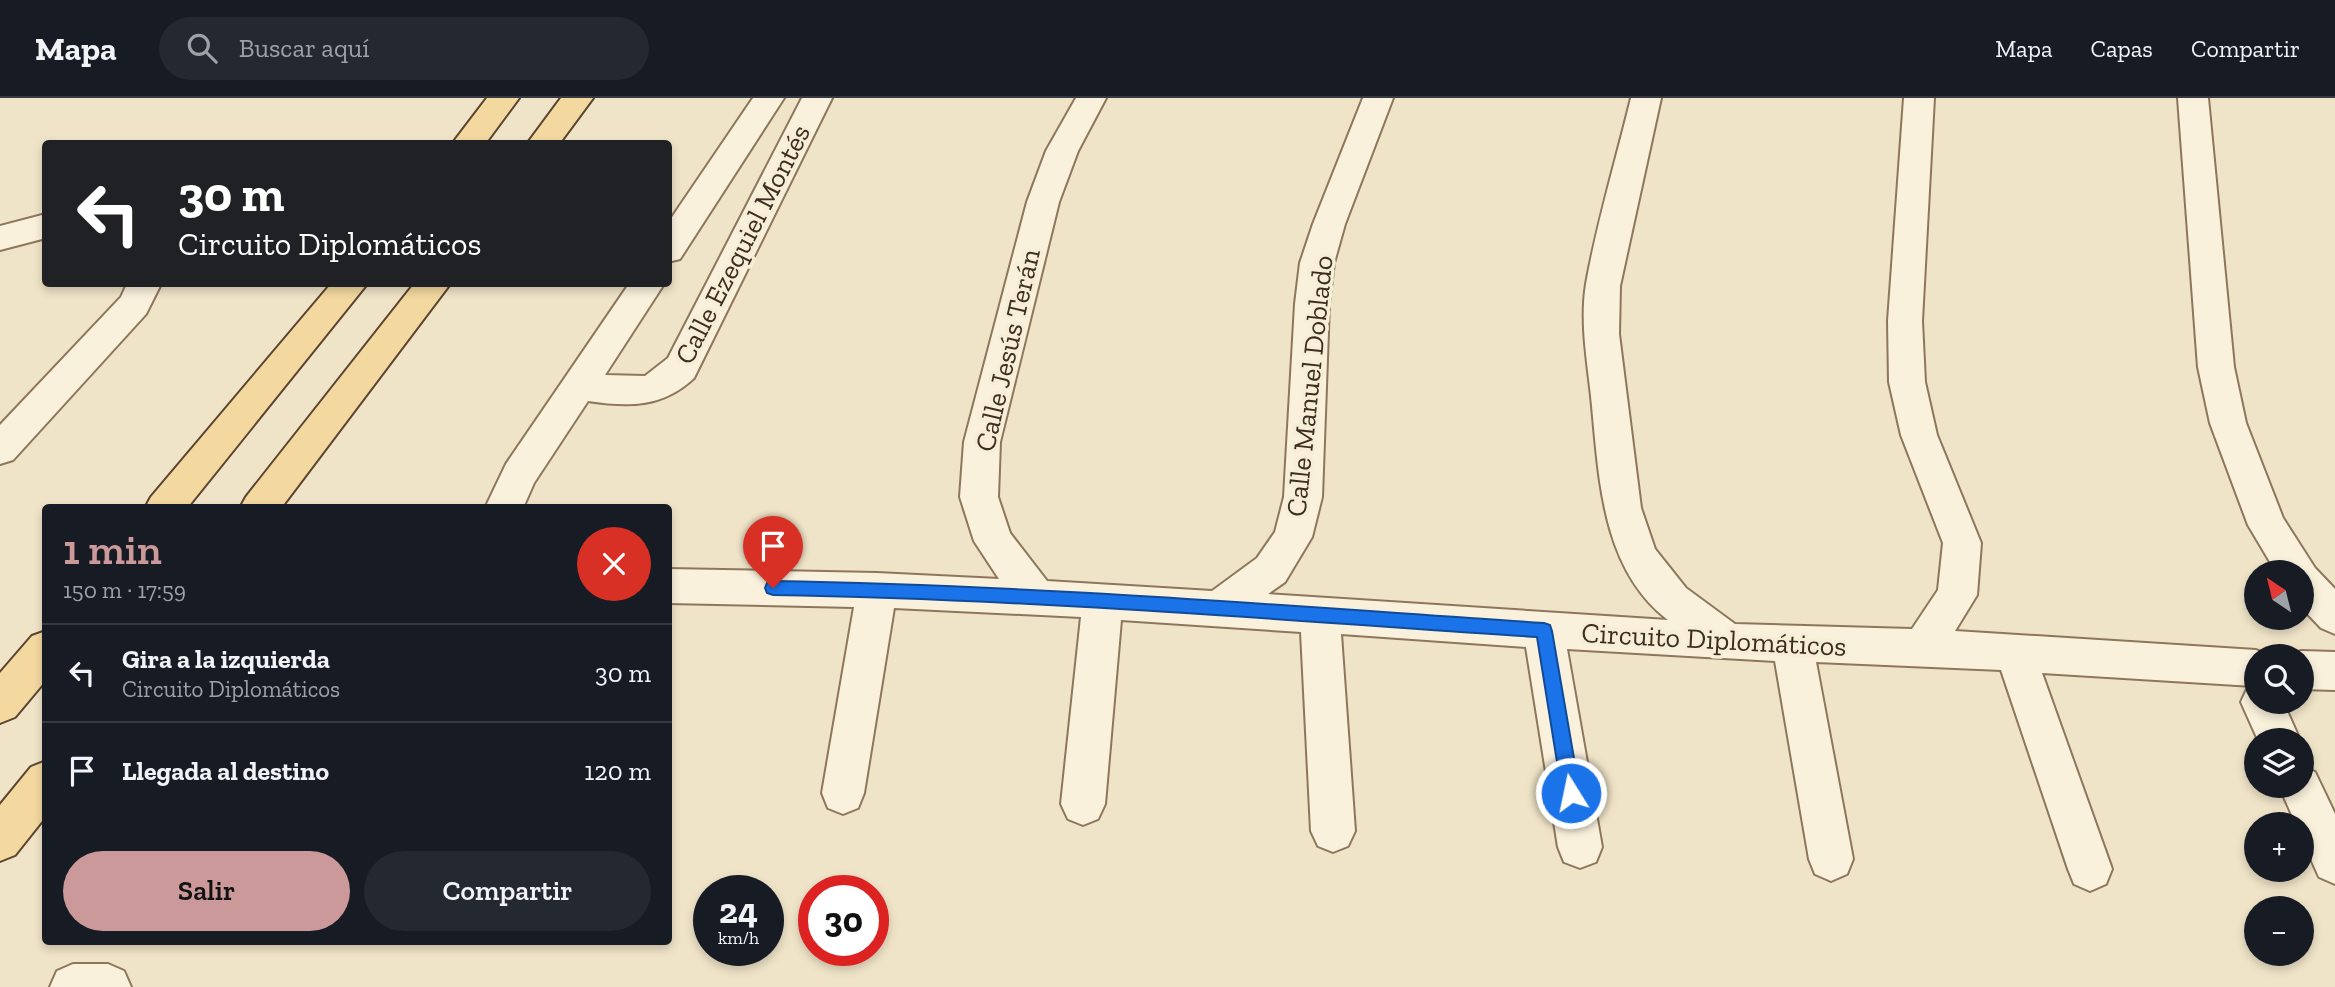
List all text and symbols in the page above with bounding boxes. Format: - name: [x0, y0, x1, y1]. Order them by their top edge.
- search box: [159, 17, 649, 80]
- text: Mapa: [35, 29, 117, 68]
- icon: search: [183, 29, 221, 67]
- text: Buscar aquí: [239, 32, 370, 64]
- text: Mapa: [1995, 34, 2052, 63]
- text: Capas: [2090, 34, 2153, 63]
- text: Compartir: [2191, 34, 2300, 63]
- street label: Calle Ezequiel Montés: [668, 119, 817, 370]
- text: 30 m: [178, 165, 284, 224]
- icon: left: [63, 168, 154, 259]
- text: Circuito Diplomáticos: [178, 225, 482, 263]
- street label: Calle Jesús Terán: [968, 246, 1047, 455]
- street label: Calle Manuel Doblado: [1279, 254, 1340, 518]
- pin: [743, 516, 803, 588]
- text: 1 min: [63, 524, 162, 575]
- button: close: [577, 527, 651, 601]
- icon: arrive: [754, 527, 792, 565]
- north arrow: [2244, 560, 2314, 630]
- map controls: [2244, 560, 2314, 966]
- text: 150 m · 17:59: [63, 576, 186, 604]
- street label: Circuito Diplomáticos: [1581, 616, 1847, 663]
- text: Gira a la izquierda: [122, 643, 330, 675]
- button: search: [2244, 644, 2314, 714]
- icon: left: [63, 654, 101, 692]
- text: 30 m: [595, 657, 651, 689]
- text: Circuito Diplomáticos: [122, 675, 340, 703]
- button: layers: [2244, 728, 2314, 798]
- icon: arrive: [63, 752, 101, 790]
- text: Llegada al destino: [122, 755, 329, 787]
- text: 120 m: [584, 755, 651, 787]
- position arrow: [1534, 756, 1608, 830]
- button: +: [2244, 812, 2314, 882]
- button: Salir: [63, 851, 350, 931]
- button: Compartir: [364, 851, 651, 931]
- speed limit sign: 30: [798, 875, 889, 966]
- text: 24: [719, 890, 758, 932]
- button: −: [2244, 896, 2314, 966]
- text: km/h: [718, 927, 759, 949]

